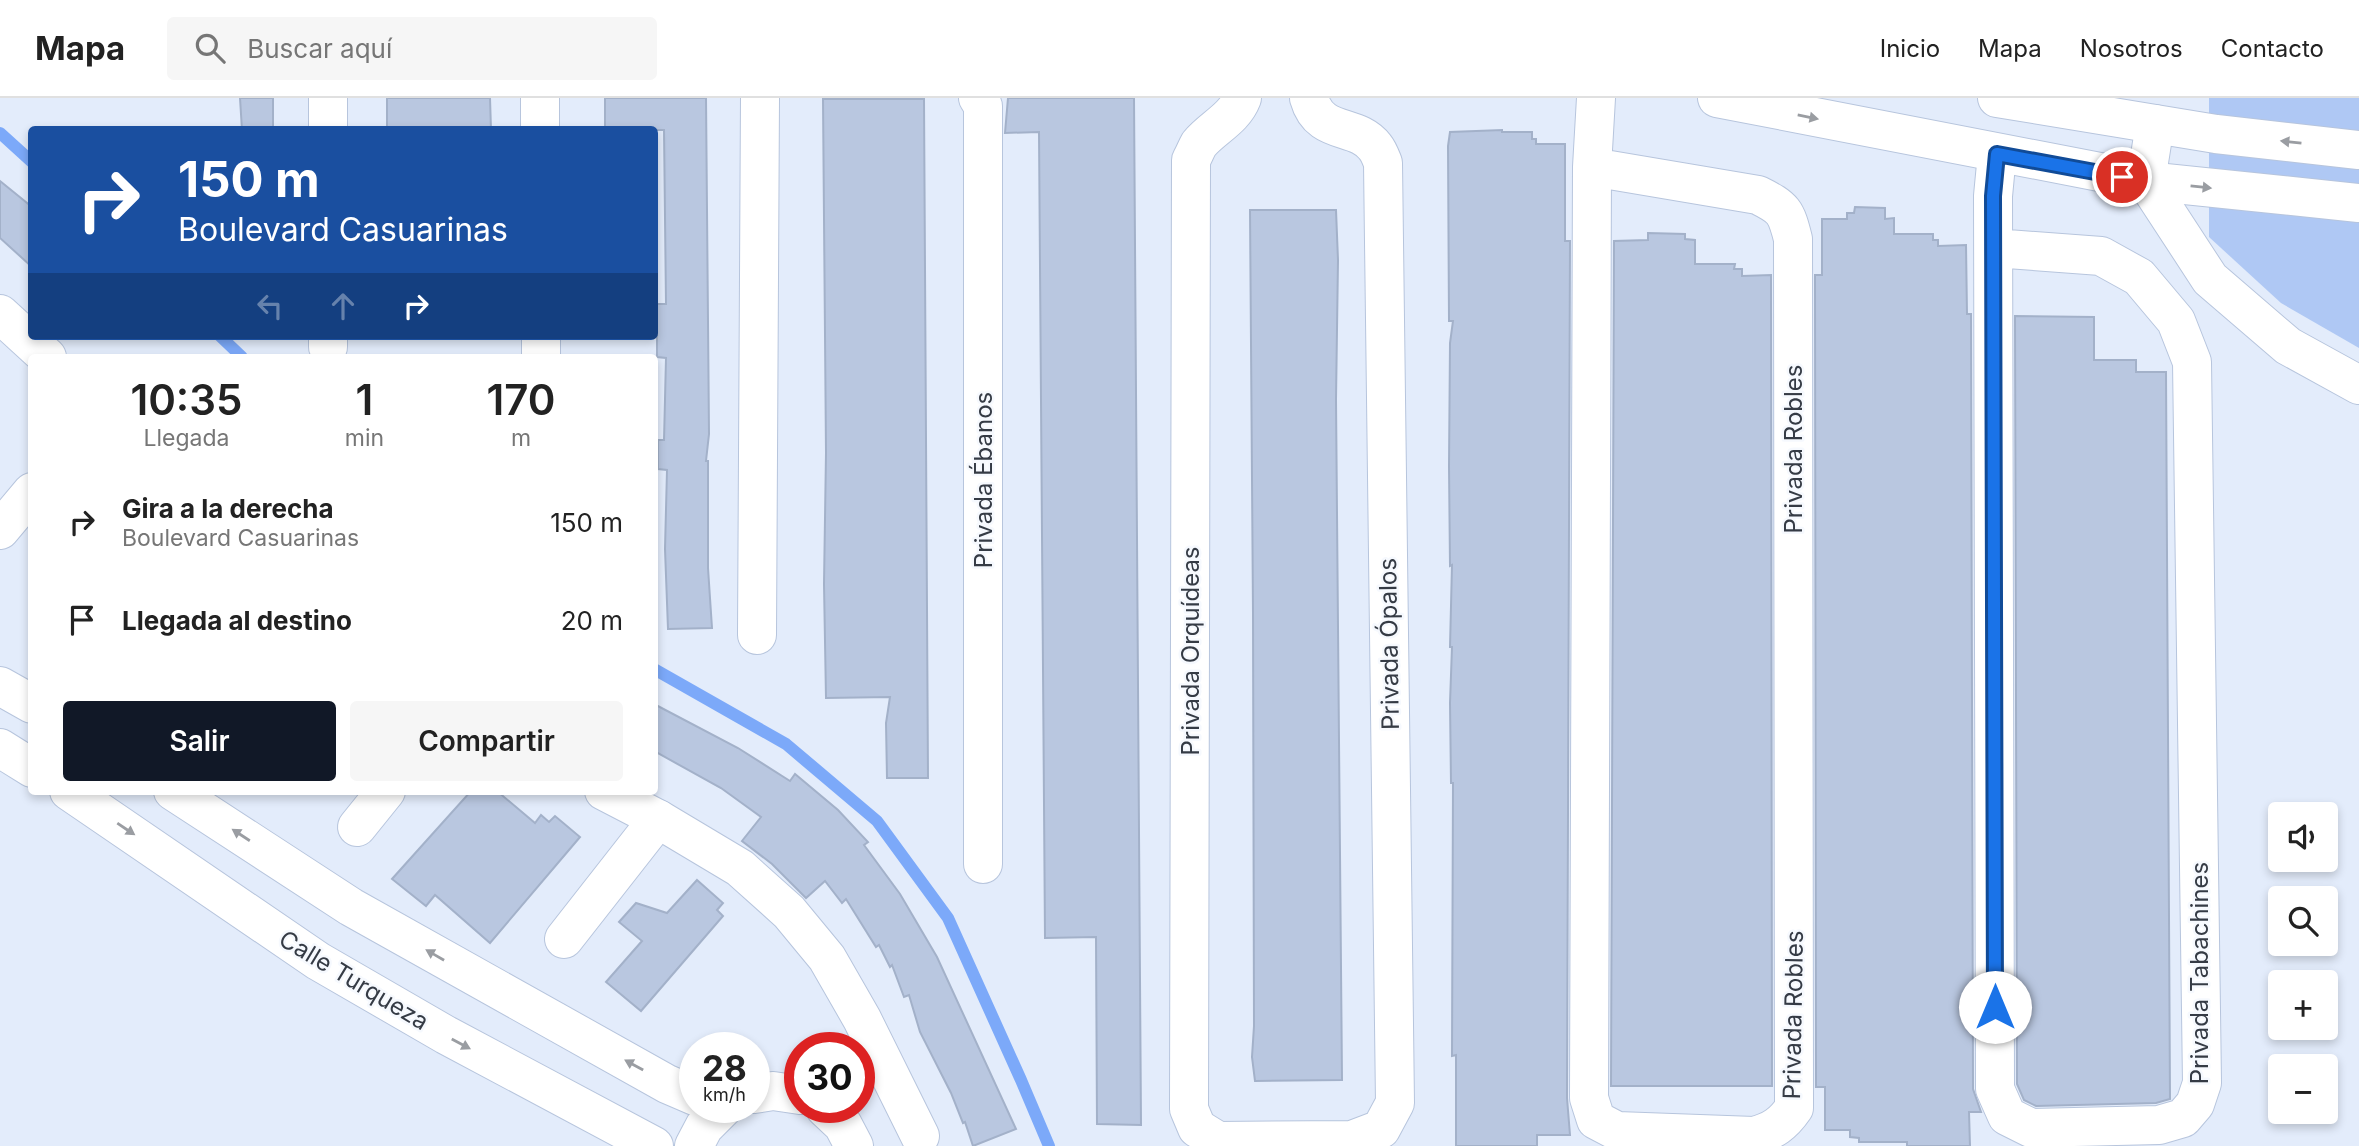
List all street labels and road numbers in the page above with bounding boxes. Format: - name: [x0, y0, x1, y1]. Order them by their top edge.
- street label: Privada Robles: [1779, 365, 1808, 533]
- street label: Privada Ébanos: [968, 392, 998, 568]
- street label: Privada Orquídeas: [1176, 546, 1205, 756]
- street label: Privada Ópalos: [1373, 558, 1405, 730]
- street label: Privada Tabachines: [2185, 862, 2214, 1084]
- street label: Calle Turqueza: [274, 924, 434, 1036]
- street label: Privada Robles: [1777, 930, 1809, 1100]

